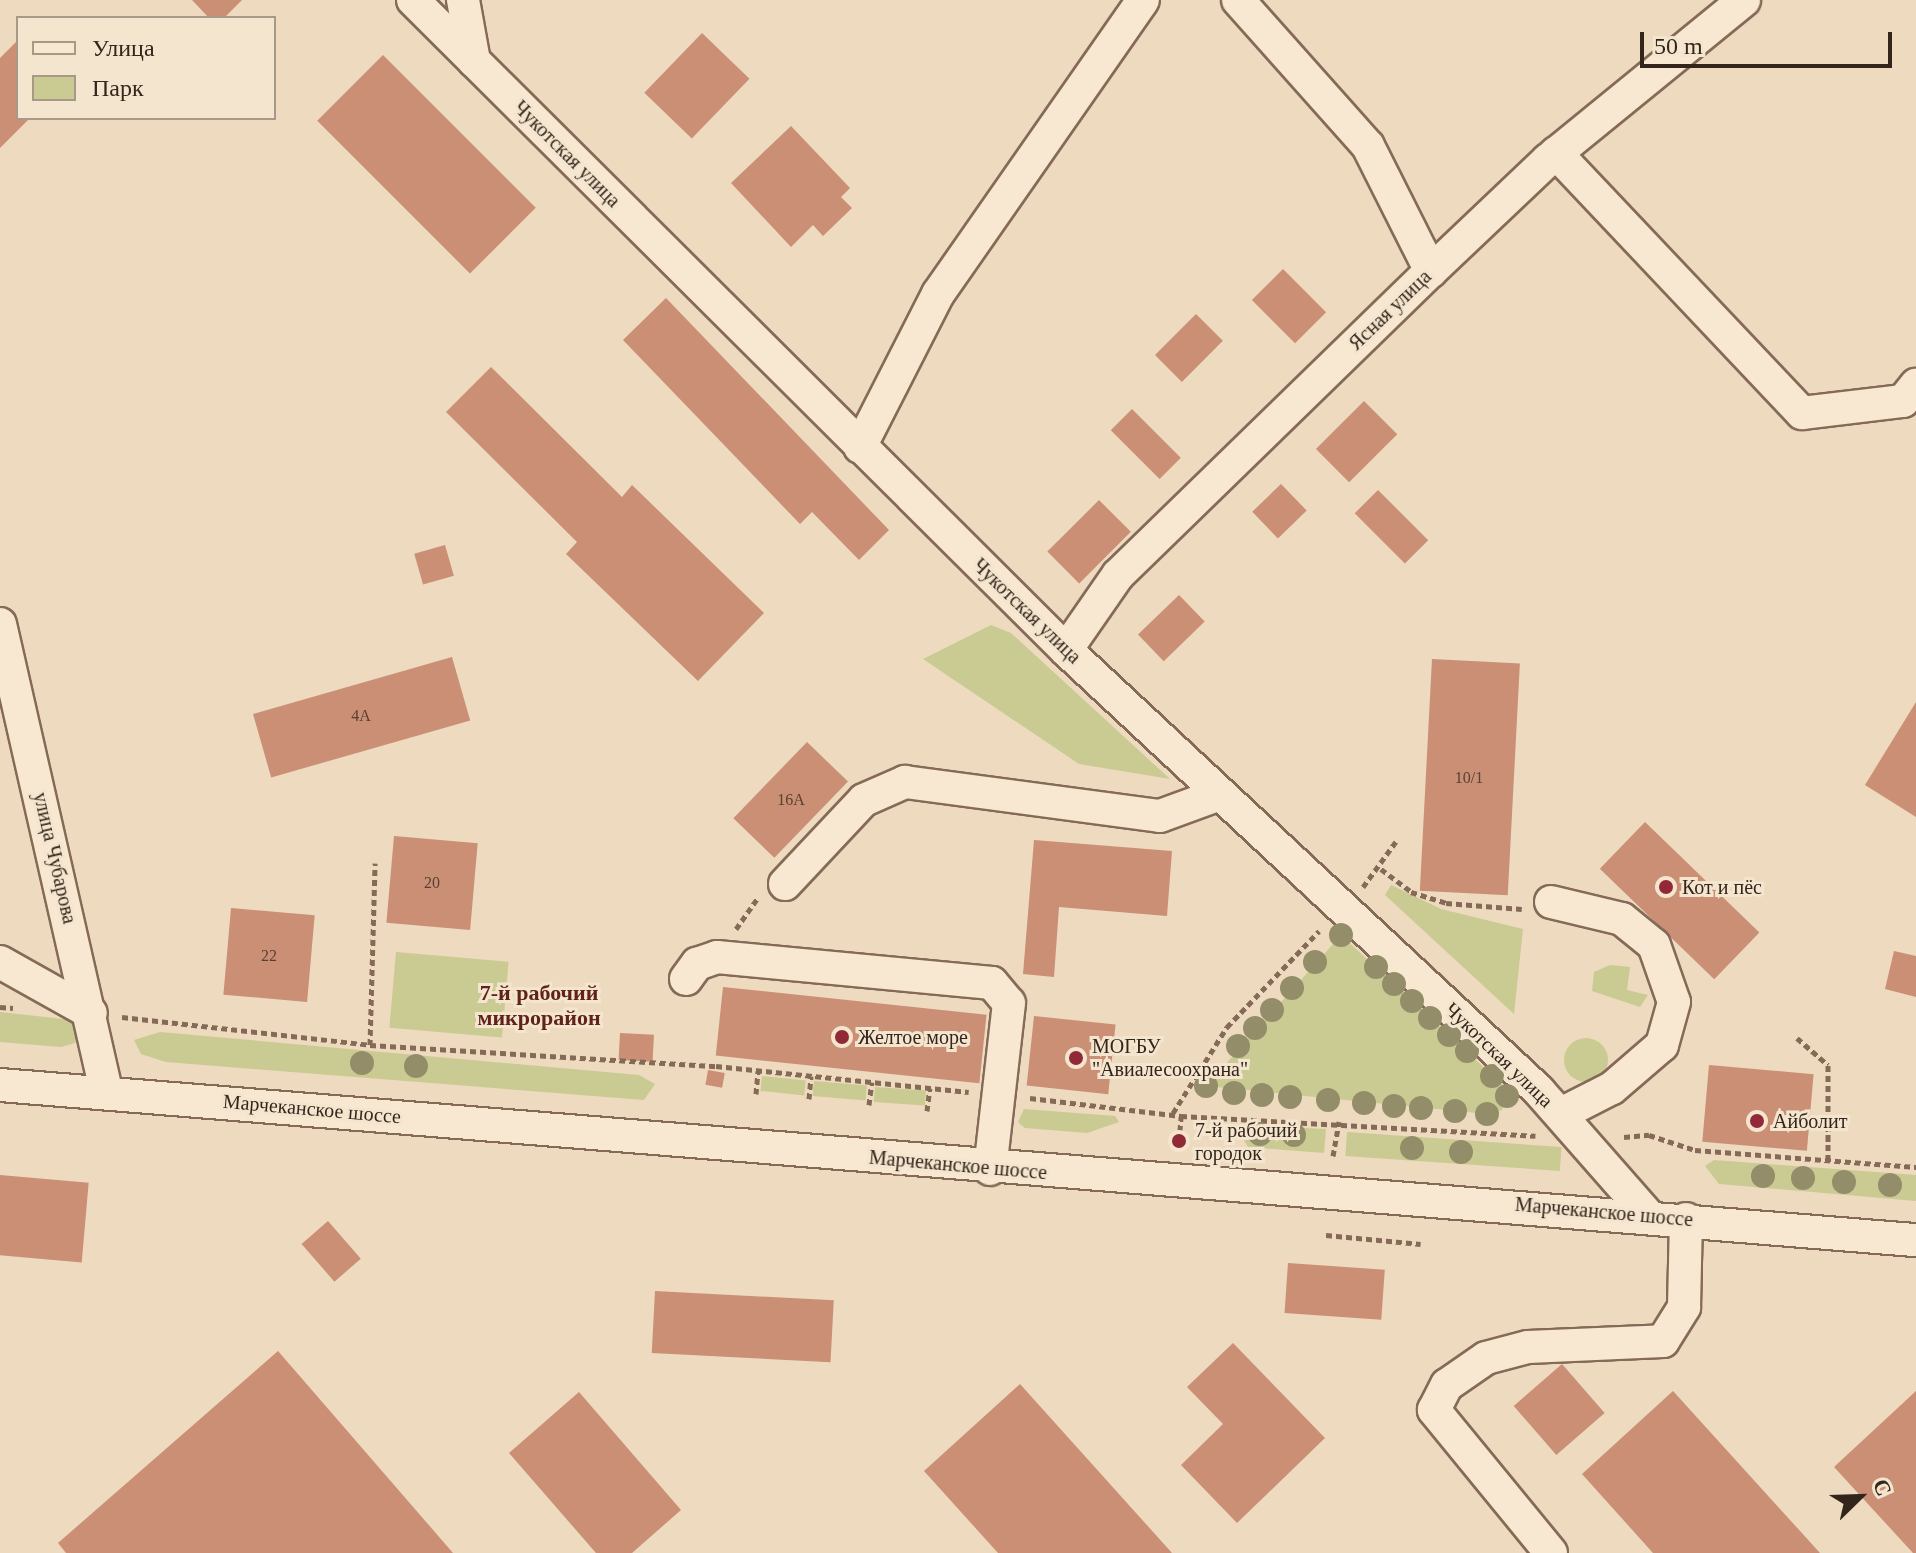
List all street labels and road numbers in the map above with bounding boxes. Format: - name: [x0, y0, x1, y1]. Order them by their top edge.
- street label: Чукотская улица: [509, 96, 625, 212]
- street label: Ясная улица: [1344, 265, 1436, 355]
- street label: Чукотская улица: [968, 553, 1086, 669]
- street label: улица Чубарова: [28, 790, 82, 926]
- street label: Чукотская улица: [1440, 997, 1558, 1113]
- street label: Марчеканское шоссе: [222, 1089, 402, 1129]
- street label: Марчеканское шоссе: [868, 1145, 1048, 1185]
- street label: Марчеканское шоссе: [1514, 1192, 1694, 1232]

